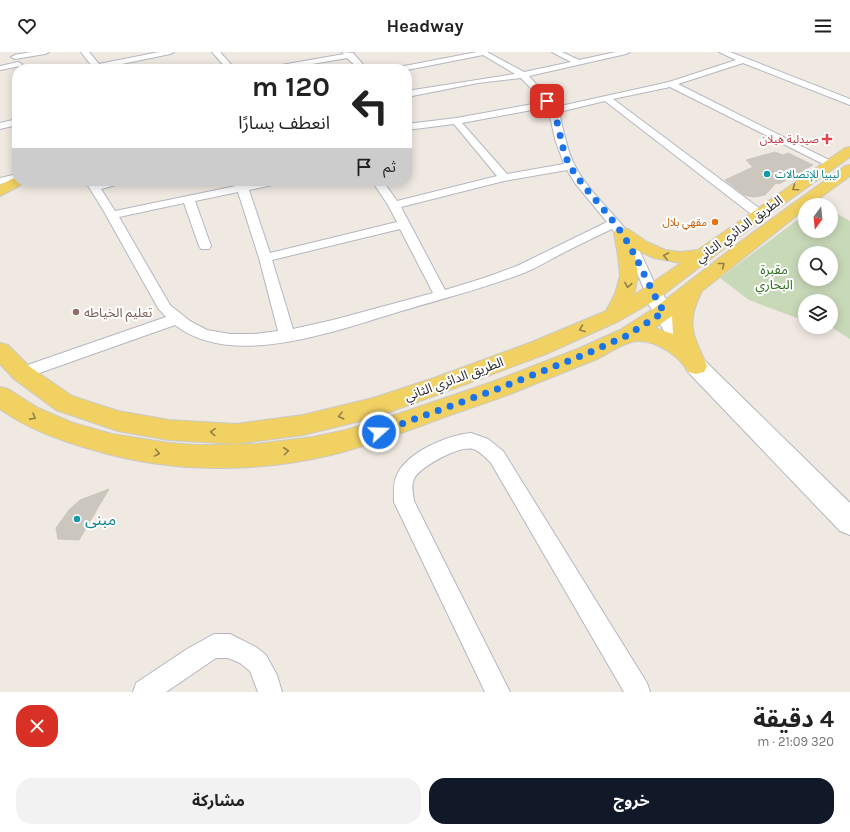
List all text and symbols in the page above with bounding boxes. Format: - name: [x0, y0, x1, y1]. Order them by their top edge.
- icon: heart: [16, 15, 38, 37]
- text: Headway: [386, 15, 464, 37]
- icon: menu: [812, 15, 834, 37]
- text: 120 m: [252, 70, 330, 103]
- icon: left: [344, 80, 396, 132]
- pin: [530, 84, 564, 118]
- icon: arrive: [536, 90, 558, 112]
- text: انعطف يسارًا: [238, 112, 330, 134]
- place label: صيدلية هيلان: [760, 133, 819, 146]
- marker: صيدلية هيلان: [822, 134, 832, 144]
- icon: arrive: [353, 156, 375, 178]
- text: ثم: [383, 158, 396, 176]
- place label: ليبيا للإتصالات: [775, 168, 839, 182]
- marker: ليبيا للإتصالات: [762, 169, 772, 179]
- one-way arrow: [792, 184, 799, 191]
- street label: الطريق الدائري الثاني: [692, 192, 787, 268]
- north arrow: [798, 198, 838, 238]
- map controls: [798, 198, 838, 334]
- place label: مقهي بلال: [662, 216, 707, 231]
- marker: مقهي بلال: [710, 217, 720, 227]
- button: search: [798, 246, 838, 286]
- one-way arrow: [663, 252, 669, 261]
- one-way arrow: [718, 262, 725, 269]
- park label: مقبرة البحاري: [755, 262, 793, 295]
- one-way arrow: [624, 282, 633, 289]
- button: layers: [798, 294, 838, 334]
- place label: تعليم الخياطه: [84, 305, 152, 323]
- marker: تعليم الخياطه: [71, 307, 81, 317]
- one-way arrow: [578, 325, 585, 333]
- street label: الطريق الدائري الثاني: [402, 354, 507, 407]
- one-way arrow: [338, 411, 345, 420]
- position arrow: [358, 411, 400, 453]
- one-way arrow: [29, 412, 36, 419]
- one-way arrow: [210, 428, 216, 437]
- one-way arrow: [283, 447, 290, 456]
- one-way arrow: [154, 448, 160, 456]
- place label: مبنى: [85, 510, 116, 529]
- marker: مبنى: [72, 514, 82, 524]
- button: close: [16, 705, 58, 747]
- text: 4 دقيقة: [753, 705, 834, 733]
- text: 320 m · 21:09: [757, 734, 834, 749]
- button: مشاركة: [16, 778, 421, 824]
- button: خروج: [429, 778, 834, 824]

